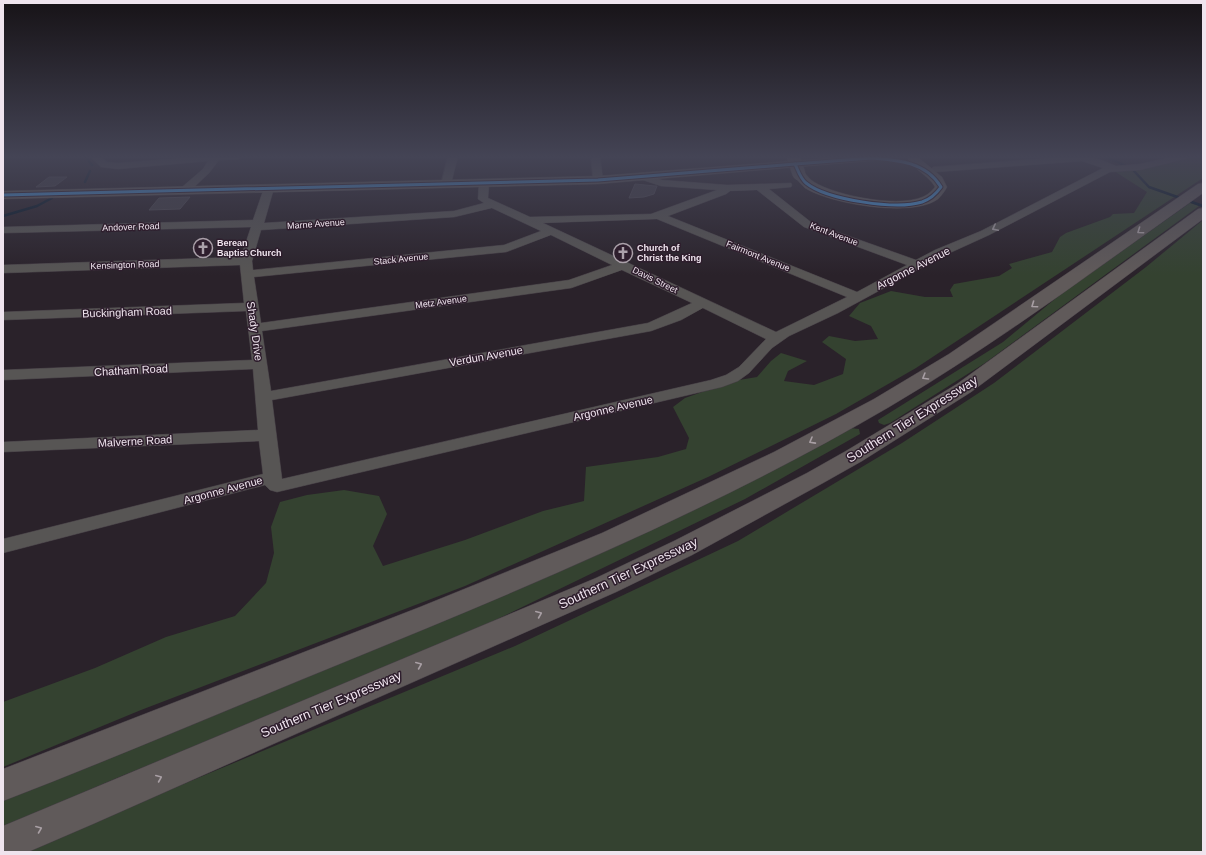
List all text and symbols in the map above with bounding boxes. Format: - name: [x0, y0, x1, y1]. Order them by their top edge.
- street label: Marne Avenue: [287, 217, 345, 231]
- street label: Kent Avenue: [808, 220, 860, 248]
- street label: Andover Road: [102, 221, 160, 233]
- one-way arrow: [992, 223, 1000, 231]
- one-way arrow: [1138, 226, 1145, 233]
- church icon: Berean Baptist Church: [192, 237, 214, 259]
- place label: Berean Baptist Church: [217, 238, 282, 258]
- street label: Fairmont Avenue: [725, 239, 791, 273]
- church icon: Church of Christ the King: [612, 242, 634, 264]
- place label: Church of Christ the King: [637, 243, 702, 263]
- street label: Argonne Avenue: [874, 244, 952, 292]
- street label: Stack Avenue: [373, 251, 429, 267]
- street label: Kensington Road: [90, 259, 160, 271]
- street label: Davis Street: [631, 265, 680, 295]
- street label: Metz Avenue: [415, 293, 467, 311]
- street label: Shady Drive: [245, 300, 265, 362]
- one-way arrow: [1031, 300, 1038, 307]
- street label: Buckingham Road: [82, 304, 172, 320]
- street label: Verdun Avenue: [448, 344, 524, 368]
- street label: Chatham Road: [94, 362, 168, 378]
- street label: Southern Tier Expressway: [844, 372, 981, 466]
- one-way arrow: [922, 372, 929, 379]
- street label: Argonne Avenue: [572, 393, 654, 423]
- street label: Malverne Road: [97, 433, 173, 449]
- one-way arrow: [809, 436, 816, 443]
- street label: Argonne Avenue: [182, 474, 264, 506]
- street label: Southern Tier Expressway: [556, 534, 700, 612]
- one-way arrow: [534, 611, 542, 619]
- one-way arrow: [416, 662, 423, 670]
- street label: Southern Tier Expressway: [258, 667, 404, 741]
- one-way arrow: [154, 775, 162, 783]
- one-way arrow: [35, 826, 43, 834]

